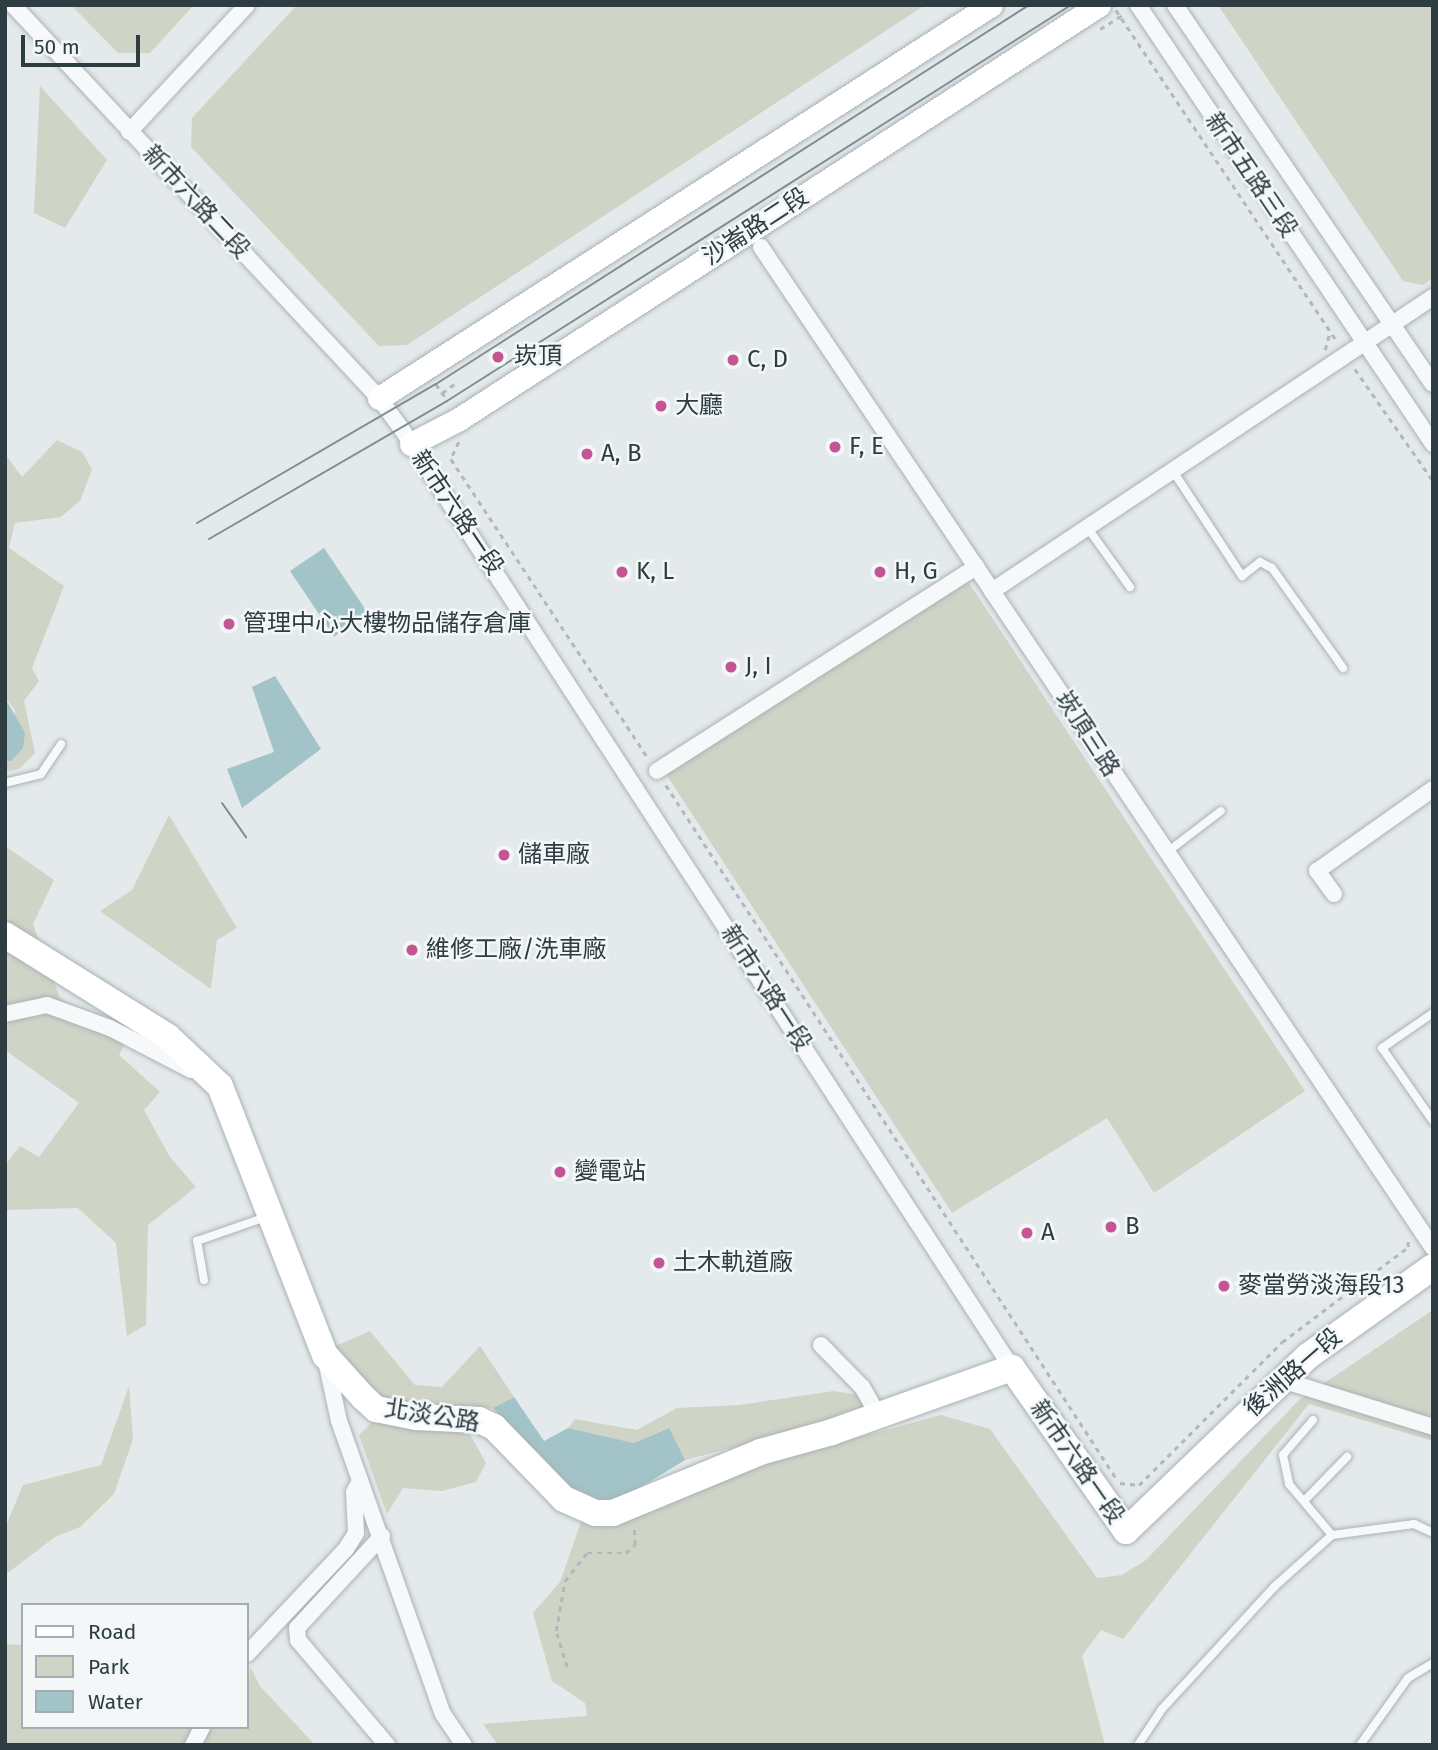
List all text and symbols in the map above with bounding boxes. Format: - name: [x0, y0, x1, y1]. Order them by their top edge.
- scale bar: [24, 21, 144, 65]
- text: 50 m: [34, 34, 80, 60]
- street label: 新市五路三段: [1199, 107, 1303, 243]
- street label: 新市六路二段: [136, 140, 256, 264]
- street label: 沙崙路二段: [698, 182, 814, 272]
- place label: 崁頂: [514, 343, 562, 371]
- place label: C, D: [747, 346, 788, 374]
- marker: 崁頂: [488, 347, 508, 367]
- marker: C, D: [725, 352, 741, 368]
- place label: 大廳: [675, 392, 723, 420]
- marker: 大廳: [653, 398, 669, 414]
- place label: F, E: [849, 433, 884, 461]
- marker: F, E: [827, 439, 843, 455]
- place label: A, B: [601, 440, 642, 468]
- street label: 新市六路一段: [405, 445, 509, 581]
- marker: A, B: [579, 446, 595, 462]
- place label: K, L: [636, 558, 674, 586]
- place label: H, G: [894, 558, 938, 586]
- marker: K, L: [614, 564, 630, 580]
- marker: H, G: [872, 564, 888, 580]
- place label: 管理中心大樓物品儲存倉庫: [243, 610, 531, 638]
- marker: 管理中心大樓物品儲存倉庫: [221, 616, 237, 632]
- place label: J, I: [745, 653, 772, 681]
- marker: J, I: [723, 659, 739, 675]
- street label: 崁頂三路: [1049, 686, 1125, 782]
- place label: 儲車廠: [518, 841, 590, 869]
- marker: 儲車廠: [496, 847, 512, 863]
- street label: 新市六路一段: [715, 920, 817, 1056]
- place label: 維修工廠/洗車廠: [426, 936, 606, 964]
- marker: 維修工廠/洗車廠: [404, 942, 420, 958]
- place label: 變電站: [574, 1158, 646, 1186]
- marker: 變電站: [552, 1164, 568, 1180]
- place label: B: [1125, 1213, 1140, 1241]
- place label: A: [1041, 1219, 1055, 1247]
- marker: B: [1103, 1219, 1119, 1235]
- marker: A: [1019, 1225, 1035, 1241]
- place label: 土木軌道廠: [673, 1249, 793, 1277]
- marker: 土木軌道廠: [651, 1255, 667, 1271]
- place label: 麥當勞淡海段13: [1238, 1272, 1404, 1300]
- marker: 麥當勞淡海段13: [1216, 1278, 1232, 1294]
- street label: 後洲路一段: [1238, 1323, 1348, 1423]
- street label: 北淡公路: [382, 1394, 482, 1438]
- street label: 新市六路一段: [1024, 1395, 1130, 1529]
- legend: [21, 1603, 248, 1729]
- text: Road: [88, 1619, 136, 1645]
- text: Park: [88, 1654, 129, 1680]
- text: Water: [88, 1689, 143, 1715]

